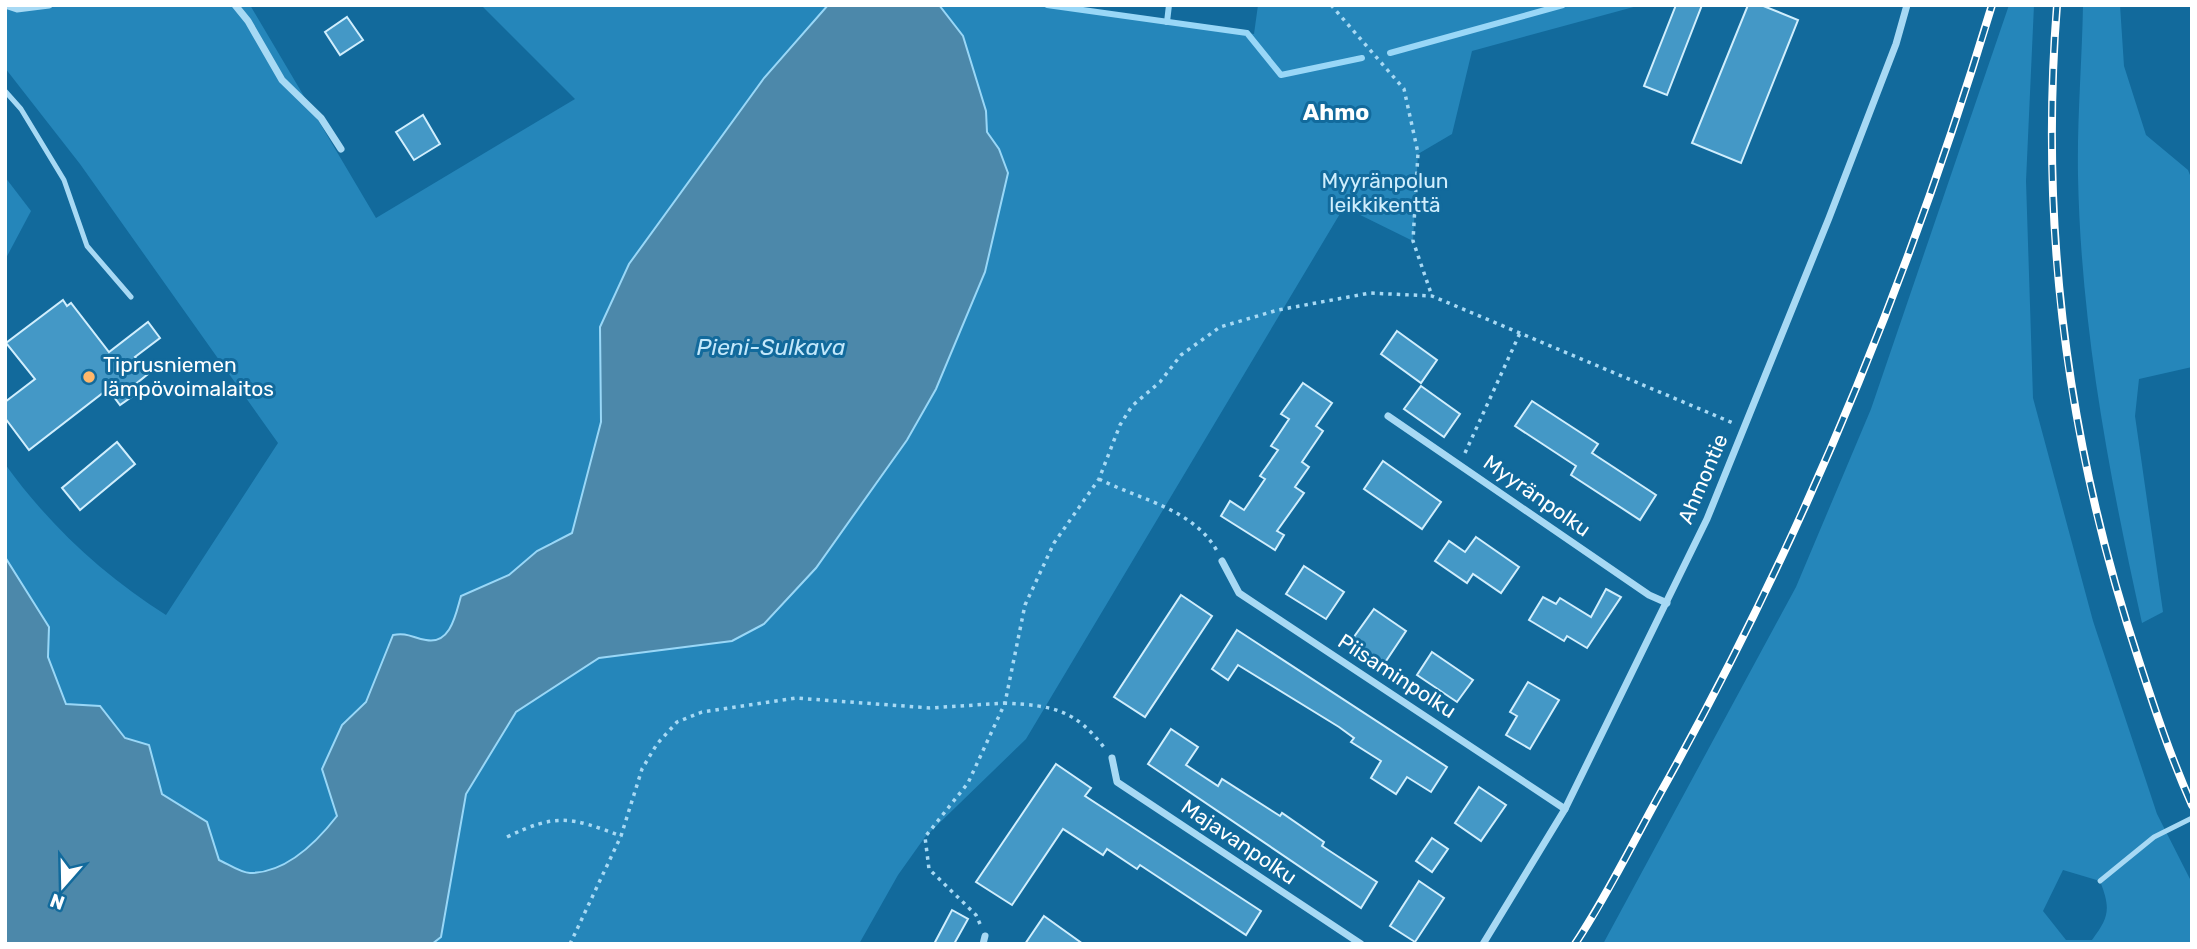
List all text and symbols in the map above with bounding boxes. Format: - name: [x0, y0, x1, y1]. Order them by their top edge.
- district label: Ahmo: [1303, 98, 1369, 126]
- park label: Myyränpolun leikkikenttä: [1321, 168, 1449, 217]
- water label: Pieni-Sulkava: [697, 333, 845, 361]
- place label: Tiprusniemen lämpövoimalaitos: [103, 352, 274, 401]
- marker: Tiprusniemen lämpövoimalaitos: [81, 369, 97, 385]
- street label: Ahmontie: [1672, 430, 1733, 528]
- street label: Myyränpolku: [1479, 449, 1596, 542]
- street label: Piisaminpolku: [1334, 628, 1461, 723]
- street label: Majavanpolku: [1177, 794, 1302, 889]
- north arrow: [28, 851, 98, 921]
- text: N: [47, 888, 68, 915]

